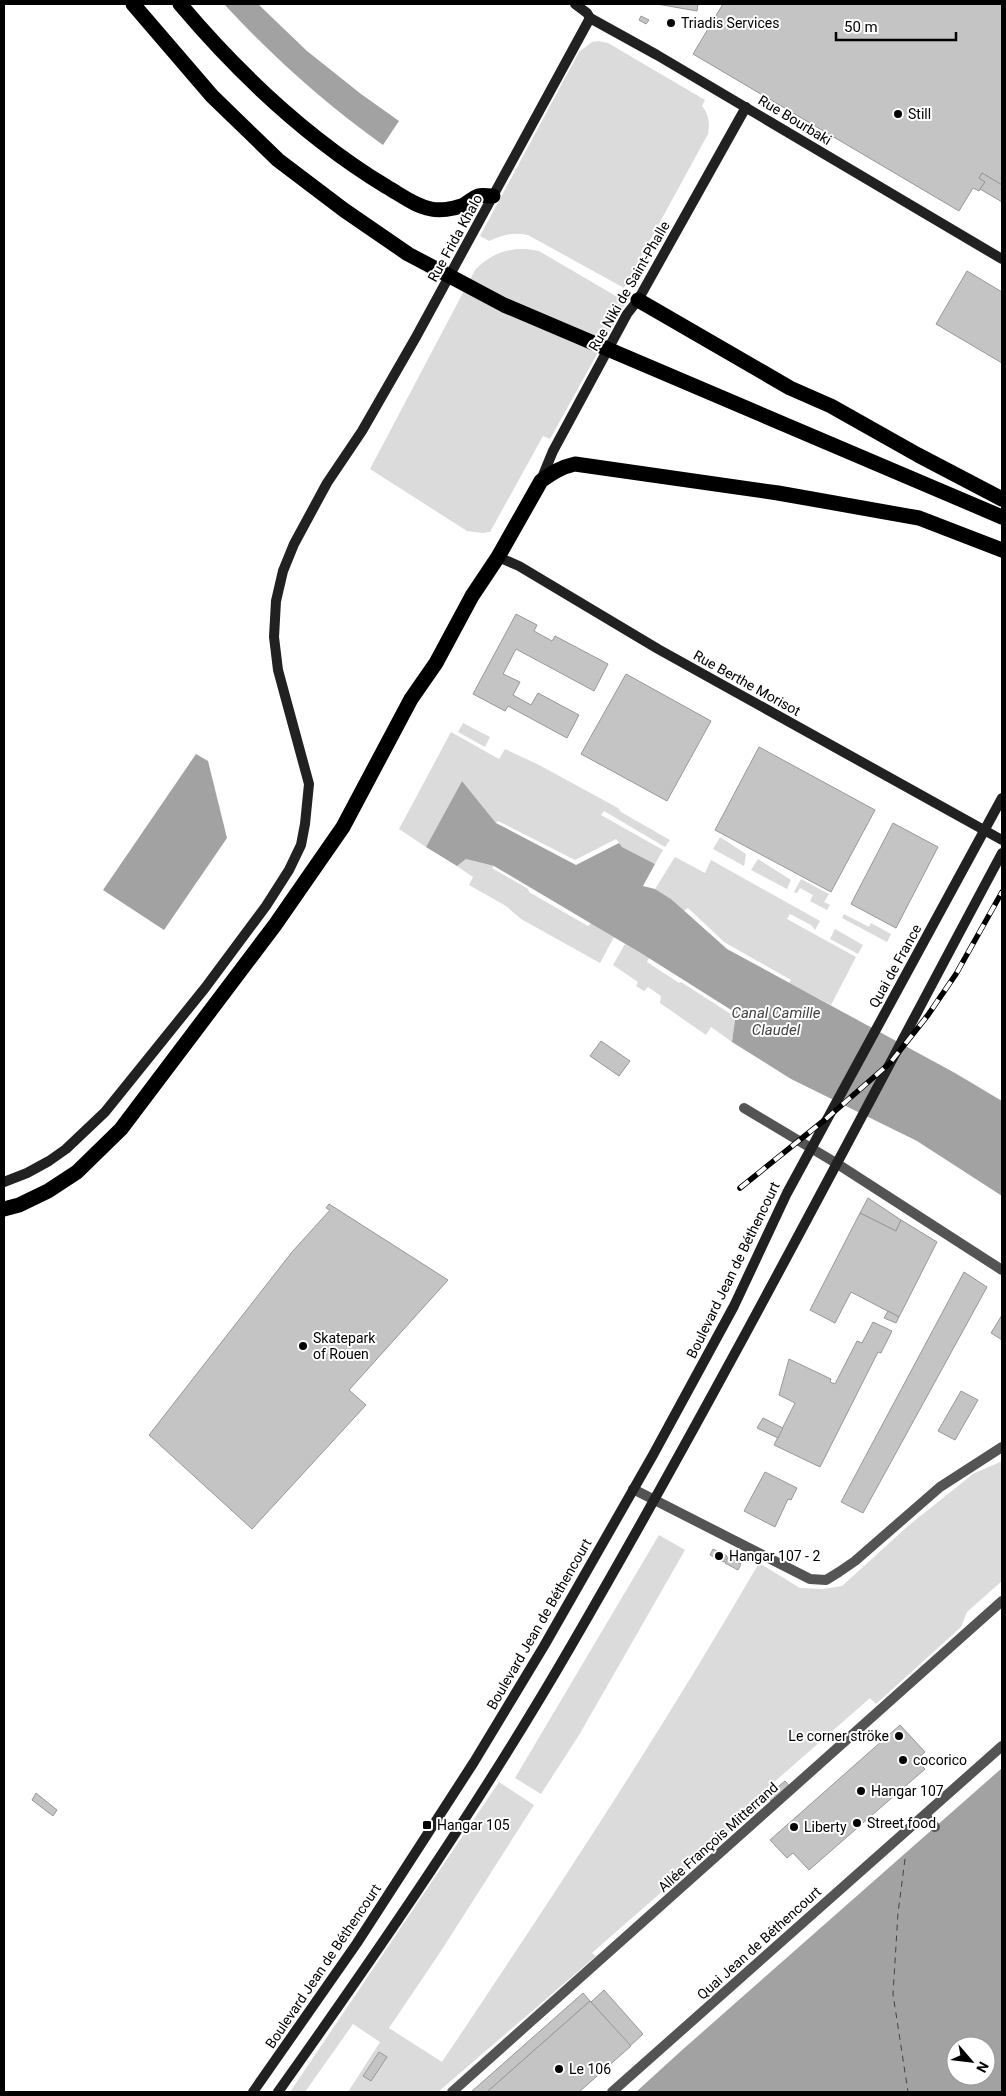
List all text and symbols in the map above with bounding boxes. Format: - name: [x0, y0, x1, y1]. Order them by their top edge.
- scale bar: [836, 10, 956, 42]
- place label: Triadis Services: [681, 15, 779, 31]
- marker: Triadis Services: [665, 17, 677, 29]
- text: 50 m: [844, 18, 878, 36]
- street label: Rue Bourbaki: [756, 92, 834, 148]
- place label: Still: [908, 106, 931, 122]
- marker: Still: [892, 108, 904, 120]
- street label: Rue Frida Khalo: [424, 192, 486, 284]
- street label: Rue Niki de Saint-Phalle: [585, 218, 673, 354]
- street label: Rue Berthe Morisot: [691, 647, 804, 719]
- street label: Quai de France: [866, 922, 924, 1010]
- water label: Canal Camille Claudel: [731, 1004, 821, 1039]
- street label: Boulevard Jean de Béthencourt: [683, 1179, 783, 1361]
- place label: Skatepark of Rouen: [313, 1330, 376, 1362]
- marker: Skatepark of Rouen: [297, 1340, 309, 1352]
- street label: Boulevard Jean de Béthencourt: [483, 1535, 595, 1712]
- place label: Hangar 107 - 2: [729, 1548, 820, 1564]
- marker: Hangar 107 - 2: [713, 1550, 725, 1562]
- place label: Le corner ströke: [788, 1728, 889, 1744]
- marker: Le corner ströke: [893, 1730, 905, 1742]
- place label: cocorico: [913, 1752, 967, 1768]
- marker: cocorico: [897, 1754, 909, 1766]
- street label: Allée François Mitterrand: [655, 1779, 781, 1895]
- place label: Hangar 107: [871, 1783, 944, 1799]
- marker: Hangar 107: [855, 1785, 867, 1797]
- place label: Street food: [867, 1815, 936, 1831]
- place label: Hangar 105: [437, 1817, 510, 1833]
- marker: Street food: [851, 1817, 863, 1829]
- marker: Hangar 105: [421, 1819, 433, 1831]
- place label: Liberty: [804, 1819, 847, 1835]
- marker: Liberty: [788, 1821, 800, 1833]
- street label: Boulevard Jean de Béthencourt: [262, 1881, 384, 2051]
- street label: Quai Jean de Béthencourt: [694, 1883, 824, 2003]
- north arrow: [946, 2036, 996, 2086]
- text: N: [973, 2059, 992, 2075]
- place label: Le 106: [569, 2061, 611, 2077]
- marker: Le 106: [553, 2063, 565, 2075]

